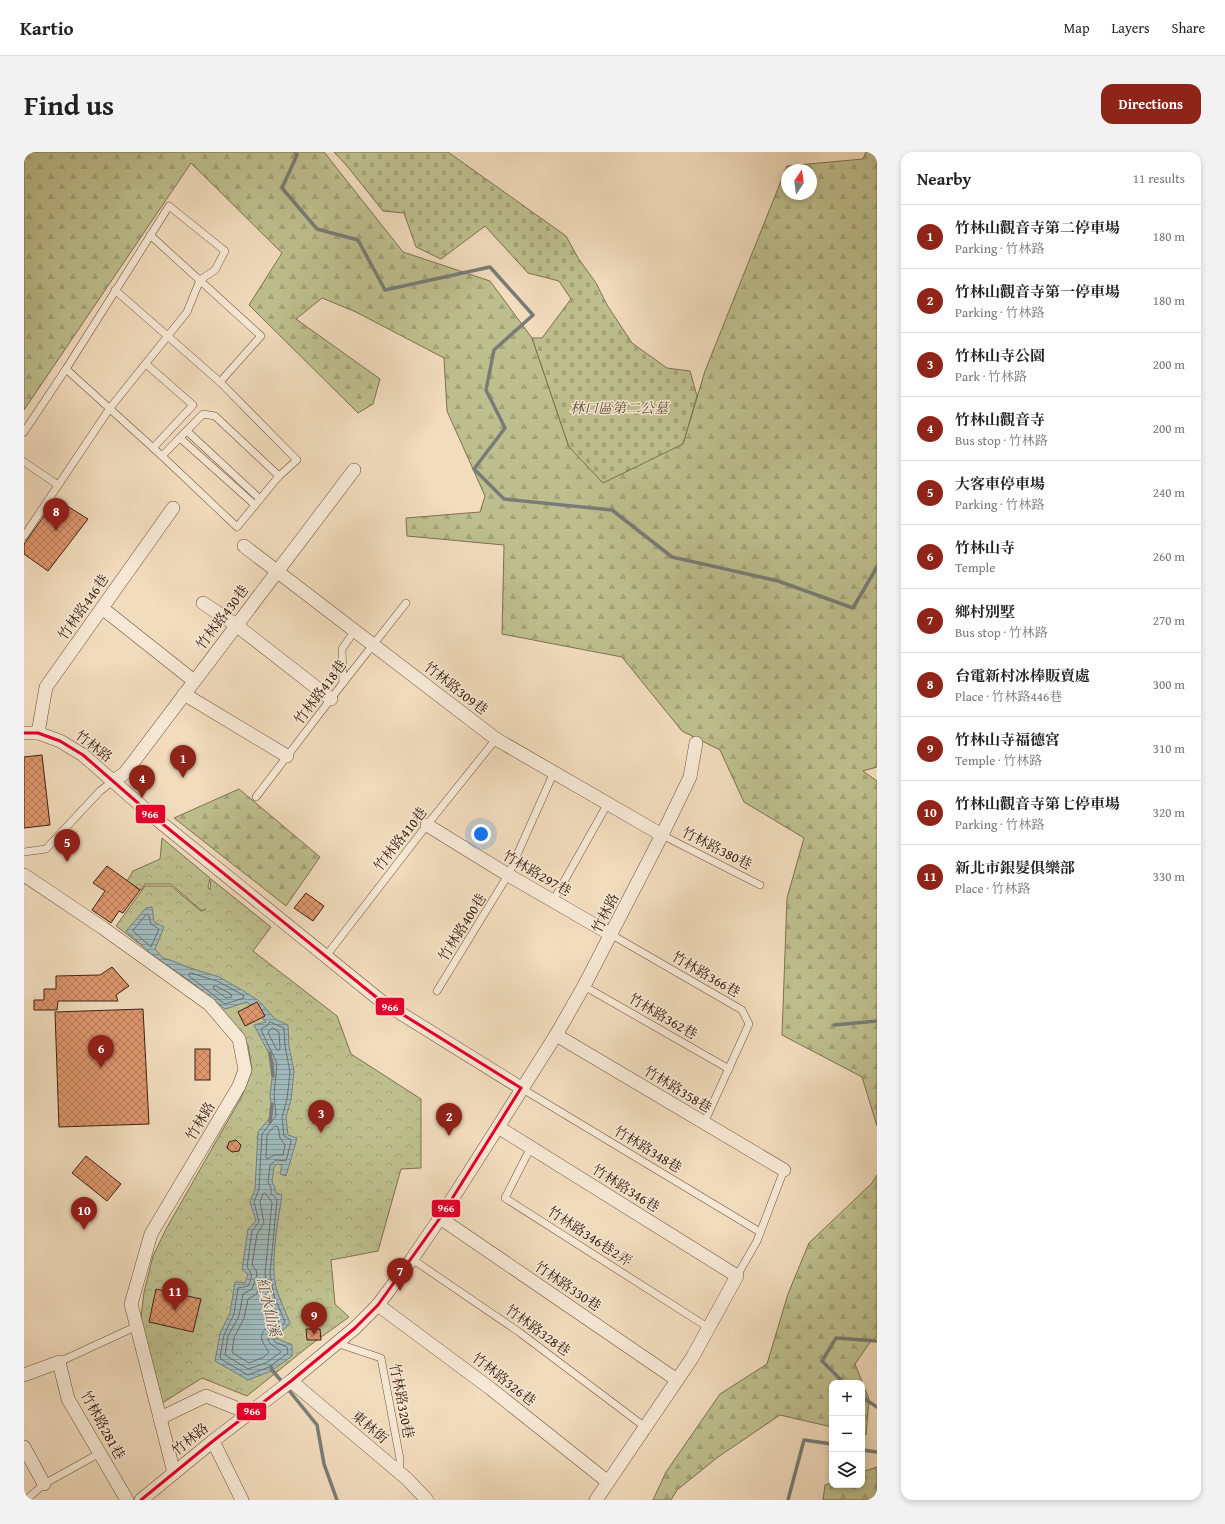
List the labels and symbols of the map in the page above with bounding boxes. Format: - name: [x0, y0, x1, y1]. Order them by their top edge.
- north arrow: [781, 164, 817, 200]
- park label: 林口區第二公墓: [570, 398, 670, 418]
- pin: 8: [43, 498, 69, 531]
- street label: 竹林路446巷: [53, 570, 113, 644]
- street label: 竹林路430巷: [191, 581, 253, 653]
- street label: 竹林路418巷: [289, 656, 351, 728]
- street label: 竹林路309巷: [420, 657, 492, 719]
- street label: 竹林路: [71, 725, 117, 767]
- pin: 1: [170, 745, 196, 778]
- pin: 4: [129, 765, 155, 798]
- street label: 竹林路410巷: [369, 803, 431, 875]
- line badge: 966: [135, 804, 166, 824]
- text: 966: [141, 806, 159, 822]
- street label: 竹林路380巷: [678, 822, 756, 874]
- your location: [471, 824, 491, 844]
- pin: 5: [54, 829, 80, 862]
- street label: 竹林路297巷: [499, 845, 575, 901]
- street label: 竹林路400巷: [433, 889, 491, 965]
- street label: 竹林路: [587, 890, 623, 936]
- street label: 竹林路366巷: [668, 946, 744, 1002]
- street label: 竹林路362巷: [625, 988, 701, 1044]
- line badge: 966: [375, 997, 405, 1016]
- text: 966: [381, 999, 399, 1015]
- pin: 6: [88, 1035, 114, 1068]
- street label: 竹林路358巷: [640, 1061, 716, 1117]
- street label: 竹林路: [181, 1098, 219, 1144]
- pin: 3: [308, 1100, 334, 1133]
- pin: 2: [436, 1103, 462, 1136]
- street label: 竹林路348巷: [610, 1121, 686, 1177]
- street label: 竹林路346巷: [588, 1159, 664, 1217]
- pin: 10: [71, 1197, 97, 1230]
- line badge: 966: [431, 1199, 461, 1218]
- text: 966: [437, 1200, 455, 1216]
- street label: 竹林路346巷2弄: [544, 1201, 636, 1271]
- street label: 竹林路330巷: [531, 1256, 605, 1316]
- pin: 7: [387, 1258, 413, 1291]
- water label: 紅水仙溪: [252, 1275, 286, 1341]
- pin: 11: [162, 1278, 188, 1311]
- street label: 竹林路328巷: [501, 1300, 575, 1360]
- pin: 9: [301, 1302, 327, 1335]
- street label: 竹林路326巷: [468, 1348, 540, 1410]
- street label: 竹林路320巷: [385, 1362, 419, 1440]
- street label: 竹林路281巷: [76, 1387, 130, 1463]
- line badge: 966: [236, 1402, 267, 1421]
- text: 966: [243, 1403, 261, 1419]
- street label: 東林街: [347, 1406, 393, 1448]
- street label: 竹林路: [167, 1418, 213, 1460]

